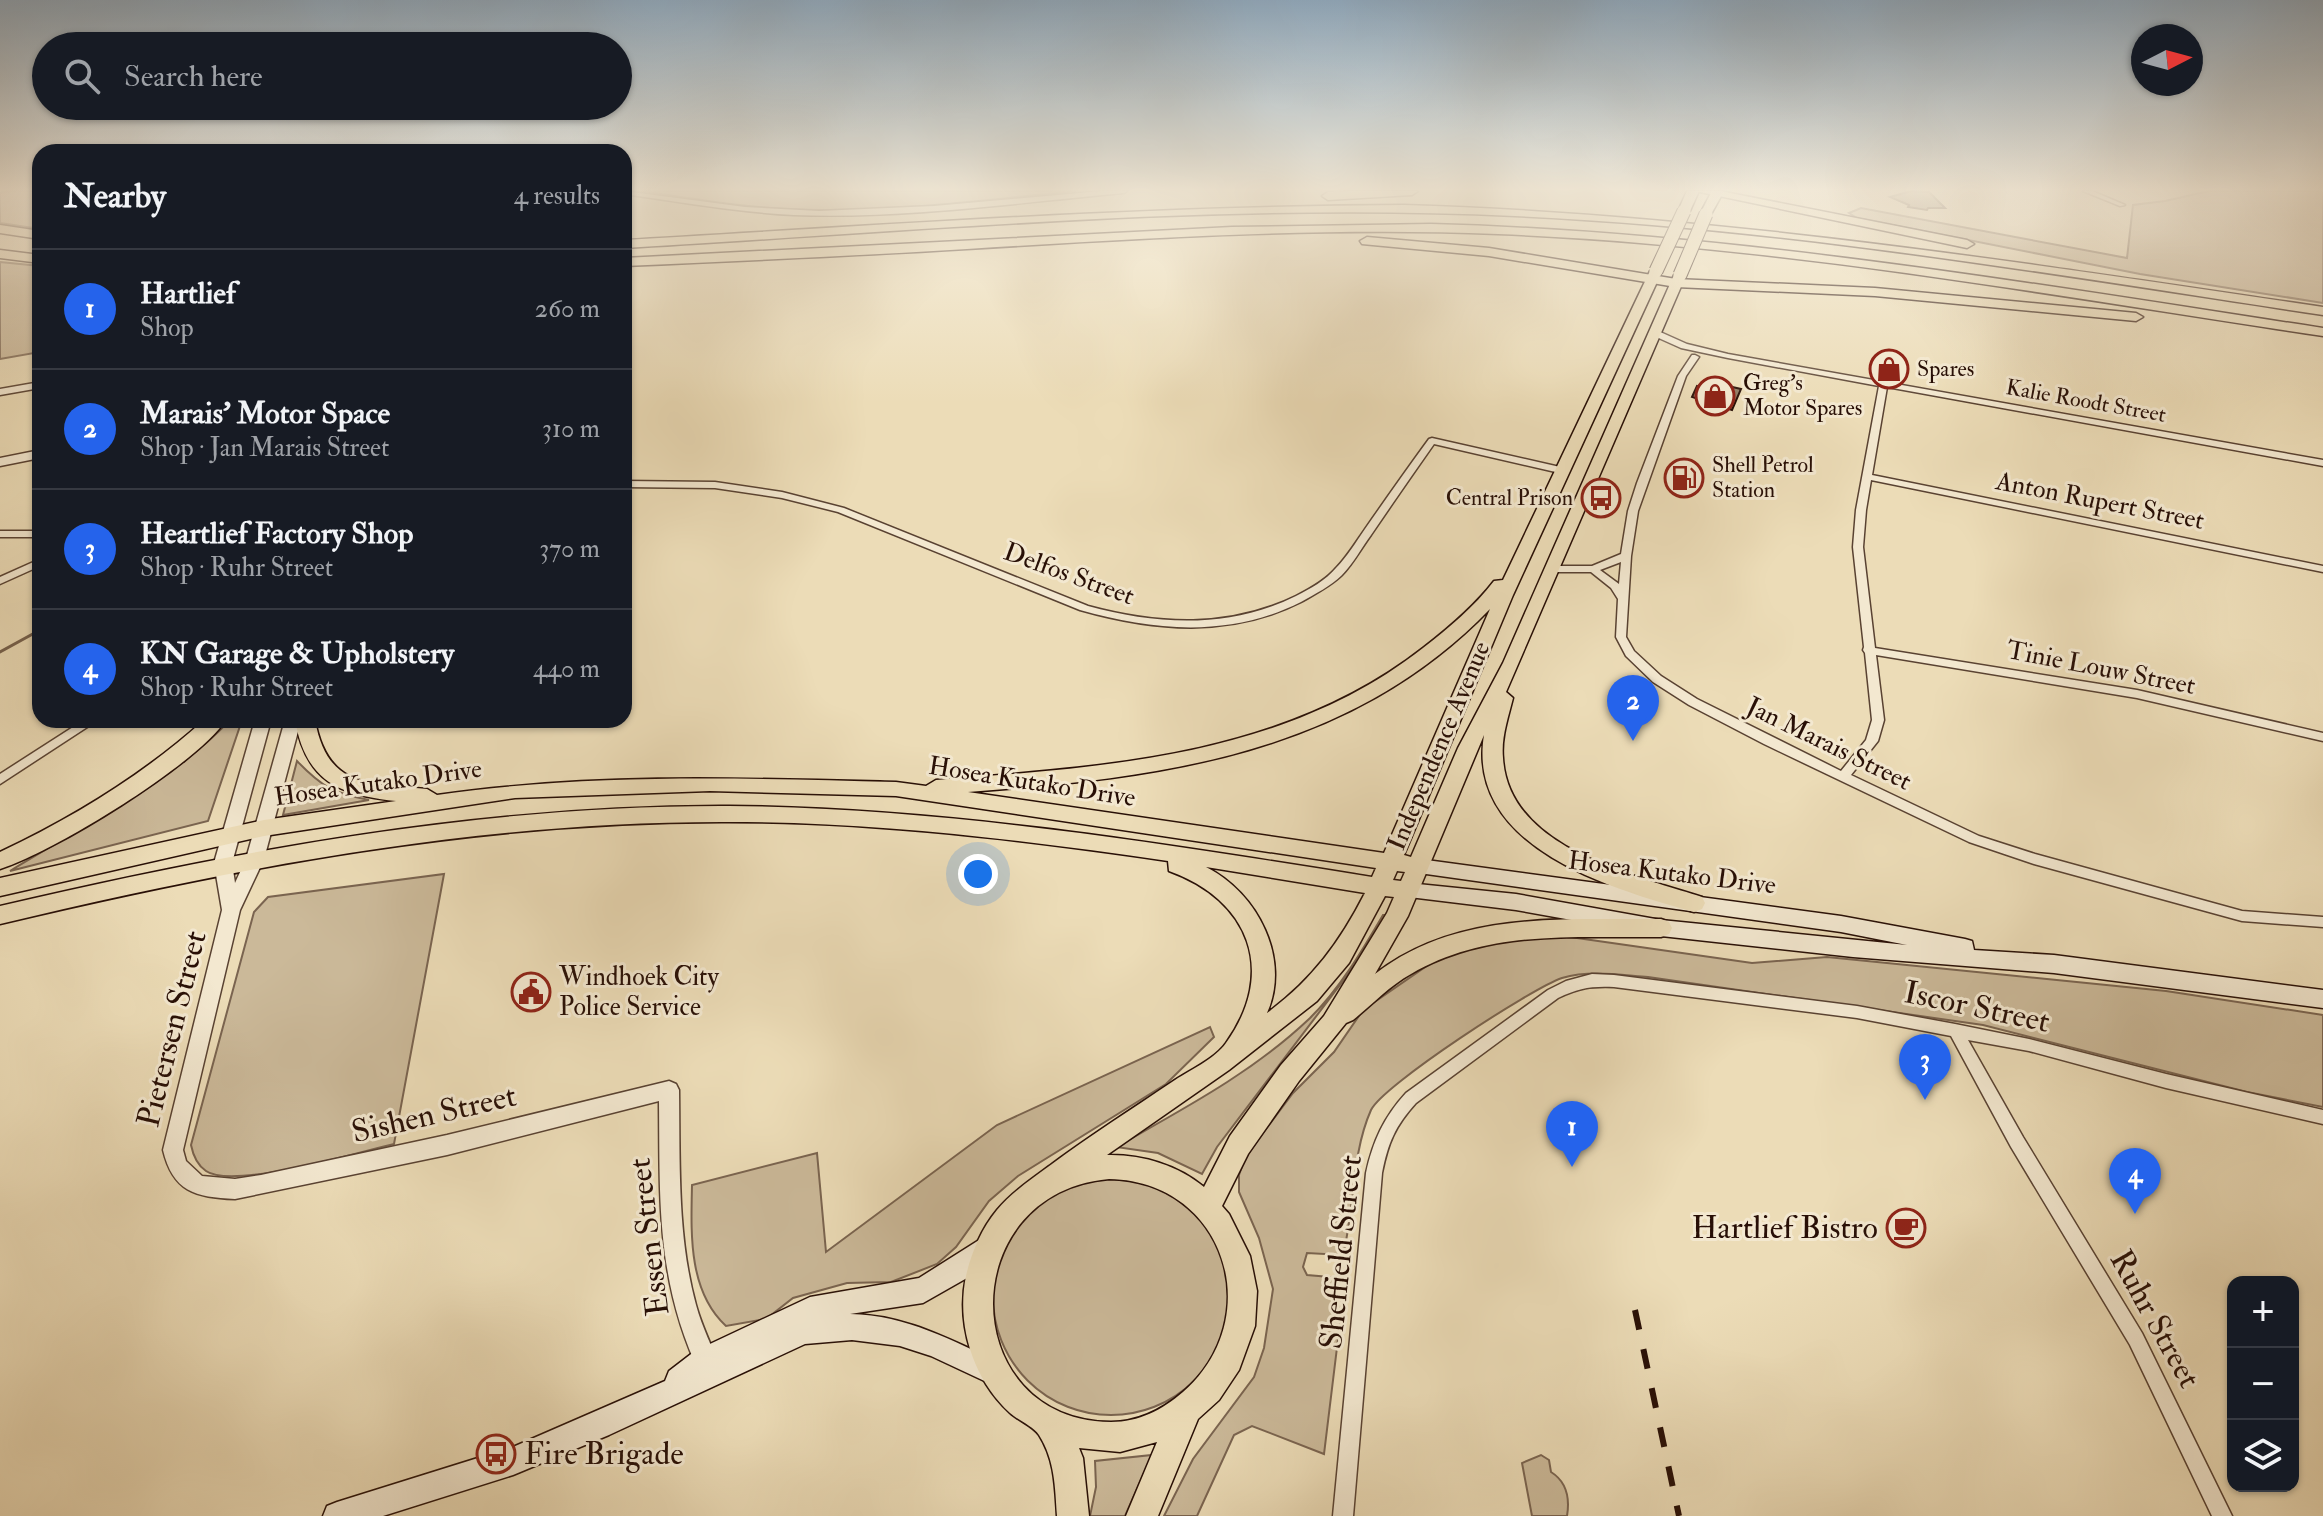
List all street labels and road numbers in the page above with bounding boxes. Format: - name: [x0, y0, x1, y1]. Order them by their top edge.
- street label: Kalie Roodt Street: [2004, 373, 2168, 429]
- street label: Anton Rupert Street: [1992, 465, 2207, 538]
- street label: Delfos Street: [999, 536, 1139, 612]
- street label: Tinie Louw Street: [2004, 634, 2198, 702]
- street label: Independence Avenue: [1381, 637, 1498, 856]
- street label: Jan Marais Street: [1740, 690, 1917, 798]
- street label: Hosea Kutako Drive: [926, 750, 1138, 814]
- street label: Hosea Kutako Drive: [272, 753, 484, 813]
- street label: Hosea Kutako Drive: [1566, 844, 1778, 902]
- street label: Pietersen Street: [128, 927, 216, 1131]
- street label: Iscor Street: [1901, 972, 2053, 1042]
- street label: Sishen Street: [348, 1076, 520, 1152]
- street label: Sheffield Street: [1311, 1153, 1371, 1351]
- street label: Essen Street: [619, 1156, 679, 1318]
- street label: Ruhr Street: [2101, 1243, 2209, 1395]

